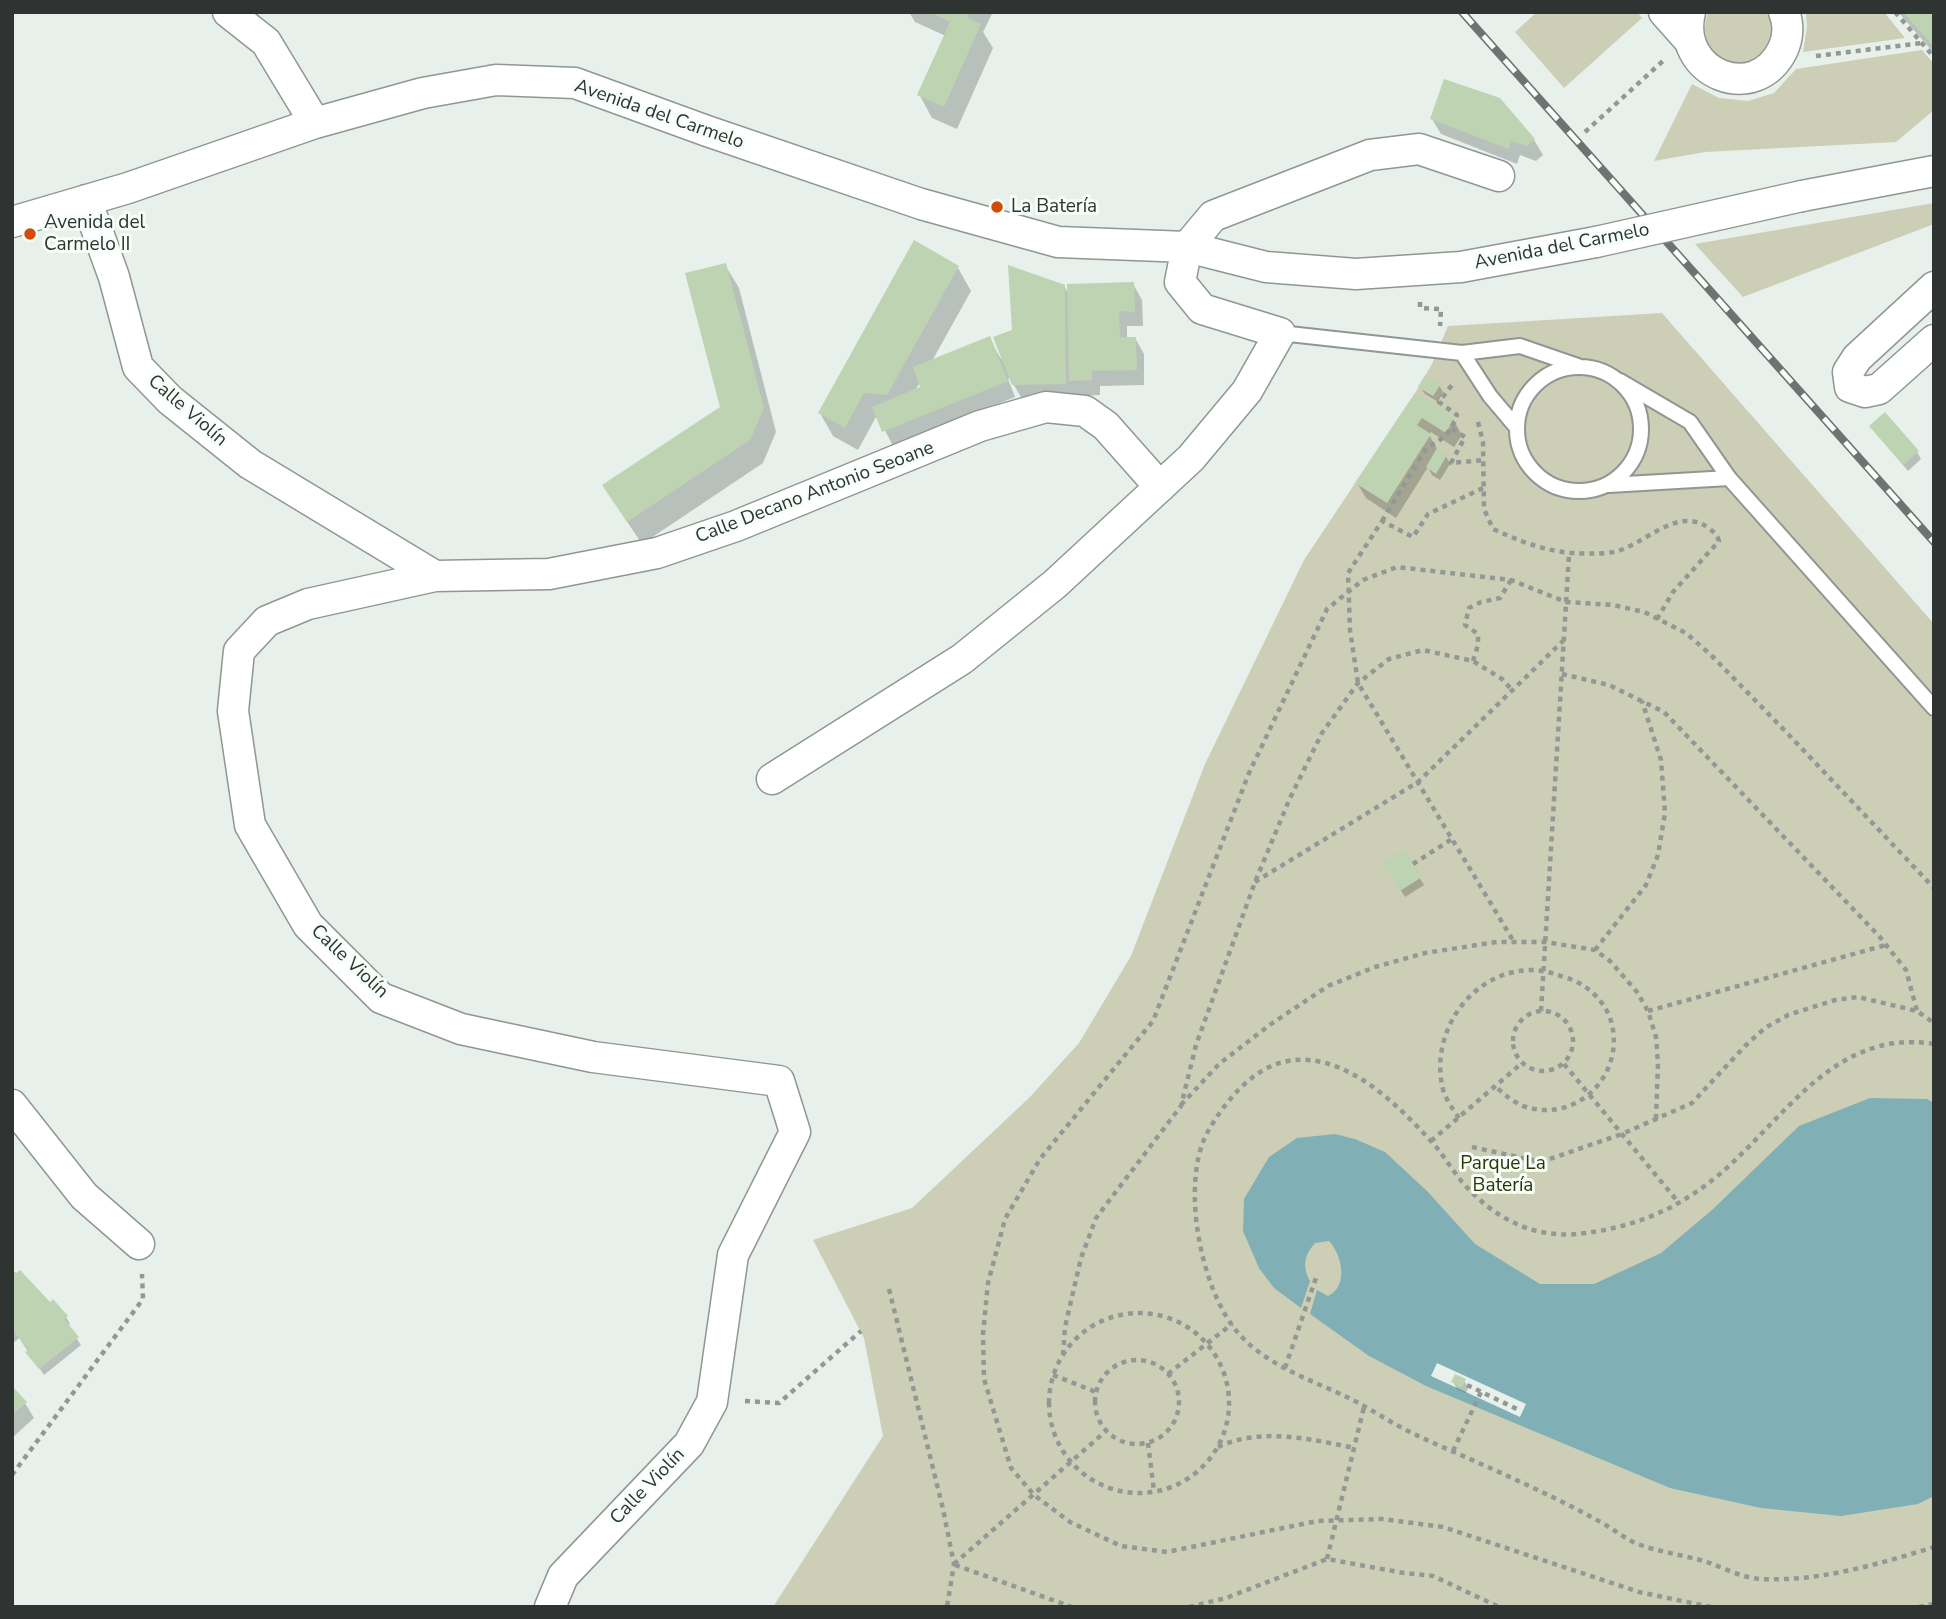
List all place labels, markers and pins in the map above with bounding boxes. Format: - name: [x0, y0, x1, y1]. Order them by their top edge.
- place label: La Batería: [1011, 196, 1097, 218]
- marker: La Batería: [989, 199, 1005, 215]
- place label: Avenida del Carmelo II: [44, 212, 145, 256]
- marker: Avenida del Carmelo II: [22, 226, 38, 242]

